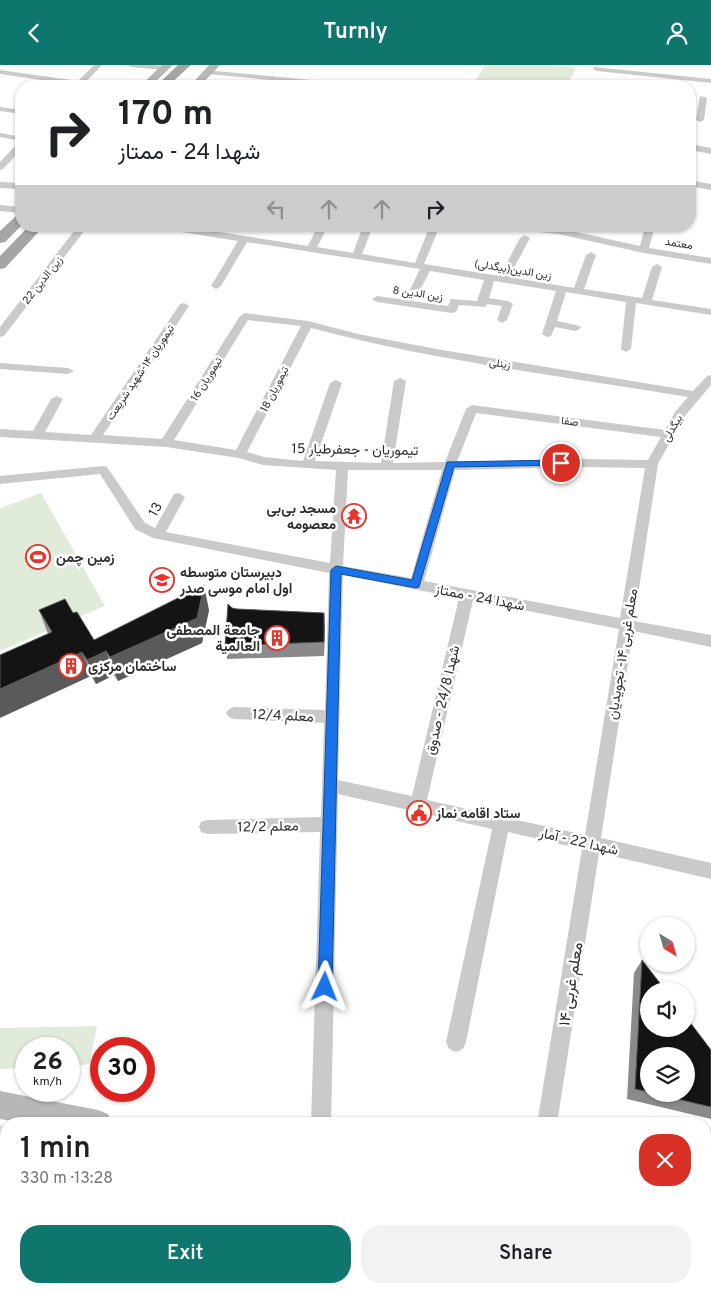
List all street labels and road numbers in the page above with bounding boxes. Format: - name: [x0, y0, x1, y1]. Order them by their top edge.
- street label: معتمد: [664, 235, 694, 253]
- street label: زین الدین 22: [20, 253, 66, 308]
- street label: زین الدین(بیگدلی): [473, 257, 553, 283]
- street label: زین الدین 8: [392, 284, 444, 304]
- street label: تیموریان ۱۴-شهید شریعت: [104, 322, 178, 423]
- street label: تیموریان 16: [188, 354, 226, 404]
- street label: زینلی: [488, 355, 512, 373]
- street label: تیموریان 18: [257, 364, 293, 415]
- street label: بیگدلی: [660, 412, 686, 445]
- street label: صفا: [560, 414, 579, 430]
- street label: تیموریان - جعفرطیار 15: [292, 441, 418, 460]
- street label: 13: [146, 500, 167, 520]
- street label: شهدا 24 - ممتاز: [433, 581, 526, 615]
- street label: معلم غربی ۱۴- تجویدیان: [605, 587, 642, 721]
- street label: شهدا 24/8 - صدوق: [423, 644, 464, 757]
- street label: معلم 12/4: [252, 706, 314, 727]
- street label: معلم 12/2: [237, 818, 299, 837]
- street label: شهدا 22 - آمار: [537, 825, 620, 860]
- street label: معلم غربی ۱۴: [555, 941, 588, 1028]

